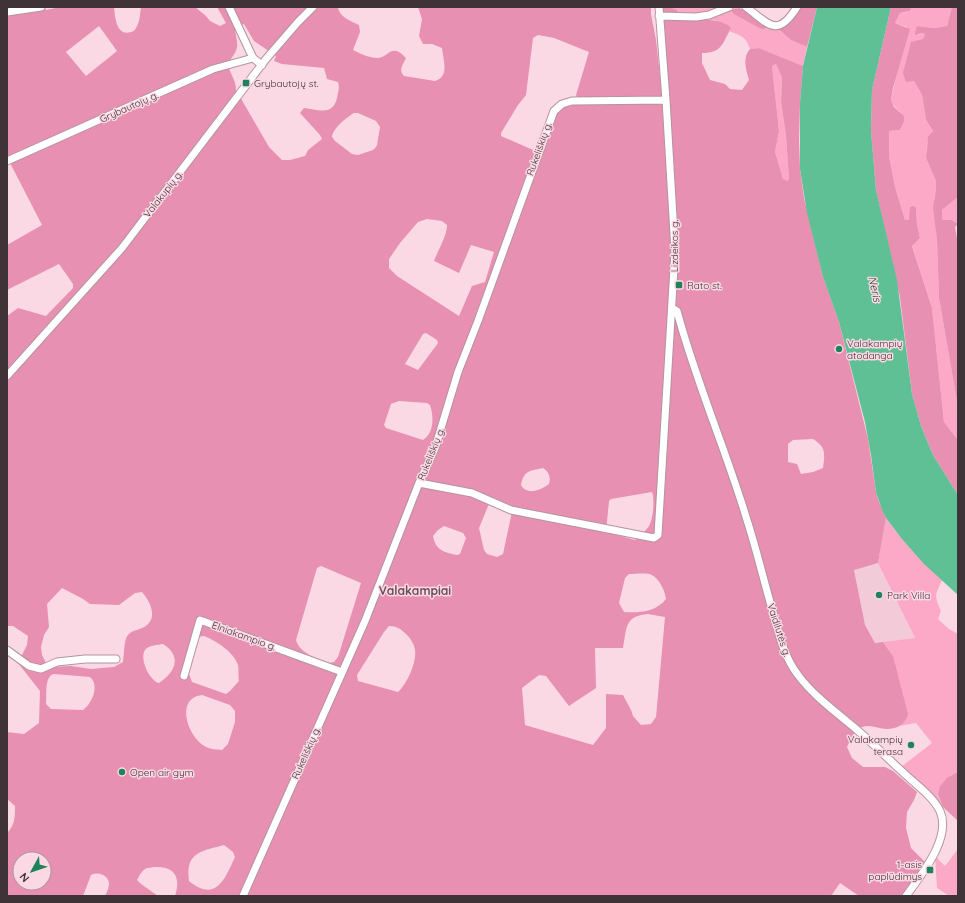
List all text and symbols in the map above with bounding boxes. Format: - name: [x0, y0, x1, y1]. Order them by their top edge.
- place label: Grybautojų st.: [254, 77, 319, 90]
- marker: Grybautojų st.: [241, 78, 251, 88]
- street label: Grybautojų g.: [98, 88, 160, 126]
- street label: Rukeliškių g.: [523, 120, 555, 178]
- street label: Valakupių g.: [140, 168, 186, 220]
- street label: Lizdeikos g.: [668, 219, 681, 272]
- water label: Neris: [865, 275, 885, 304]
- place label: Rato st.: [687, 279, 722, 292]
- marker: Rato st.: [674, 280, 684, 290]
- place label: Valakampių atodanga: [847, 337, 902, 362]
- marker: Valakampių atodanga: [834, 344, 844, 354]
- street label: Rukeliškių g.: [414, 425, 448, 482]
- district label: Valakampiai: [379, 583, 451, 598]
- place label: Park Villa: [887, 589, 930, 602]
- marker: Park Villa: [874, 590, 884, 600]
- street label: Vaidilutės g.: [764, 602, 794, 658]
- street label: Elniakampio g.: [210, 618, 278, 654]
- street label: Rukeliškių g.: [289, 725, 323, 781]
- place label: Valakampių terasa: [848, 733, 903, 758]
- marker: Valakampių terasa: [906, 740, 916, 750]
- place label: Open air gym: [130, 766, 194, 779]
- marker: Open air gym: [117, 767, 127, 777]
- north arrow: [12, 851, 52, 891]
- place label: 1-asis paplūdimys: [868, 858, 922, 883]
- marker: 1-asis paplūdimys: [925, 865, 935, 875]
- text: N: [16, 870, 32, 885]

